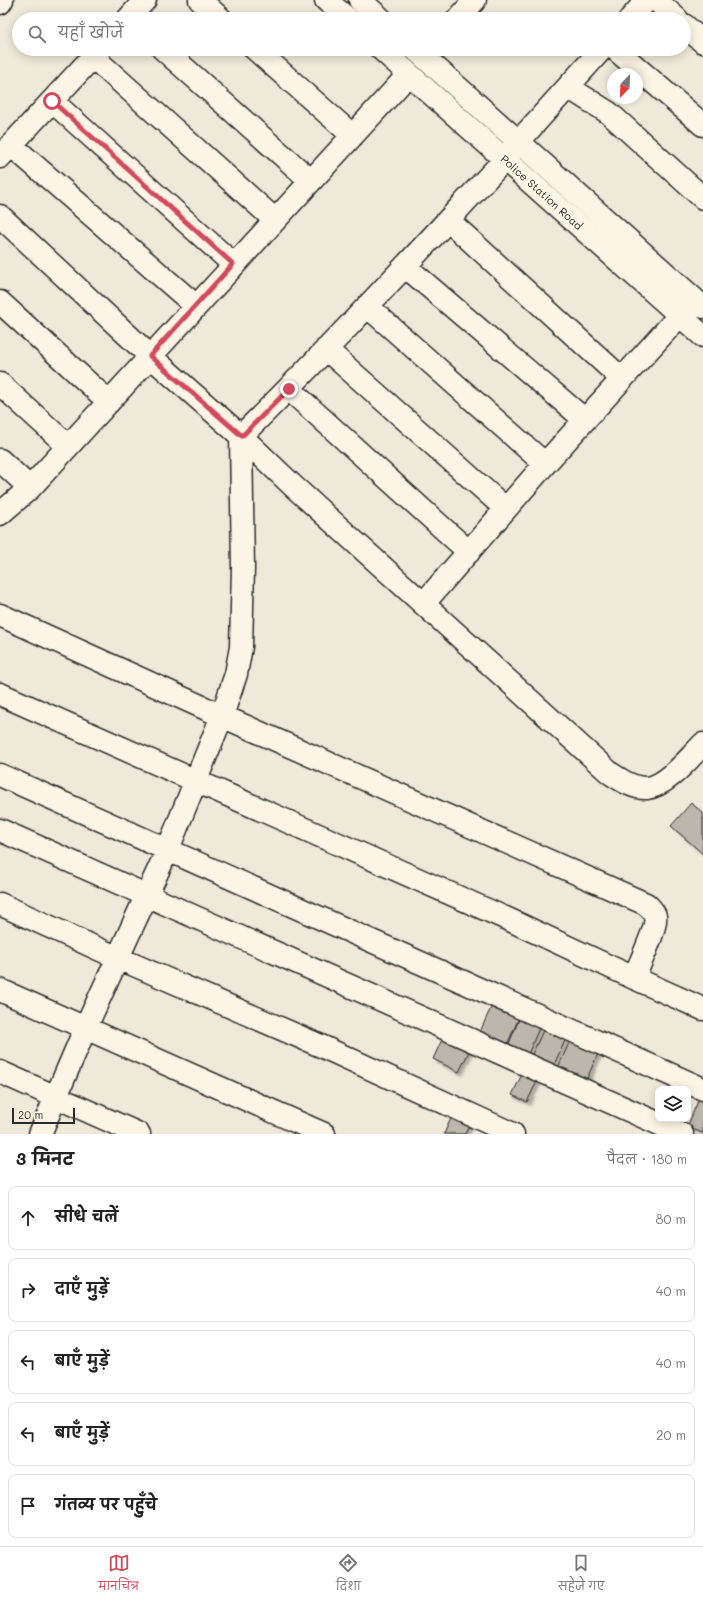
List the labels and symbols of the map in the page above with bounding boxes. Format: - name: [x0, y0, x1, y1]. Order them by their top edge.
- north arrow: [607, 68, 643, 104]
- route start: [43, 92, 61, 110]
- street label: Police Station Road: [498, 151, 586, 233]
- route end: [280, 380, 298, 398]
- scale bar: [12, 1106, 75, 1125]

